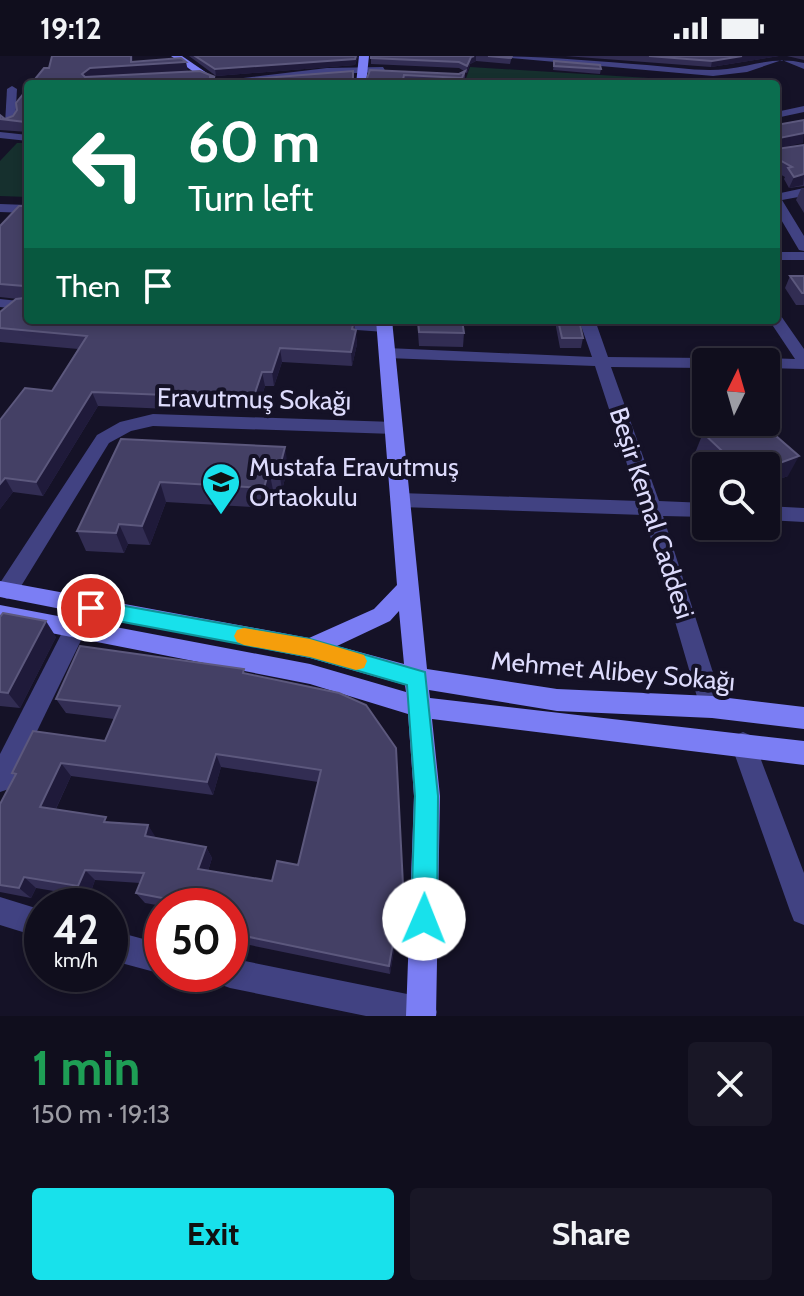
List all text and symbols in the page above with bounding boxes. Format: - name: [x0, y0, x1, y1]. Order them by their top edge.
- text: 19:12: [40, 10, 102, 47]
- text: 60 m: [188, 108, 320, 176]
- icon: left: [56, 112, 160, 216]
- text: Turn left: [188, 176, 313, 220]
- icon: arrive: [136, 264, 180, 308]
- text: Then: [56, 268, 120, 305]
- north arrow: [692, 348, 780, 436]
- map controls: [692, 348, 780, 540]
- street label: Eravutmuş Sokağı: [157, 381, 351, 417]
- street label: Beşir Kemal Caddesi: [603, 403, 701, 623]
- place label: Mustafa Eravutmuş Ortaokulu: [249, 451, 459, 513]
- button: search: [692, 452, 780, 540]
- school or university icon: Mustafa Eravutmuş Ortaokulu: [200, 461, 242, 516]
- pin: [57, 574, 125, 642]
- icon: arrive: [69, 586, 113, 630]
- street label: Mehmet Alibey Sokağı: [490, 644, 736, 698]
- position arrow: [382, 877, 466, 961]
- speed limit sign: 50: [144, 888, 248, 992]
- text: 42: [53, 905, 99, 954]
- text: km/h: [54, 948, 98, 972]
- text: 1 min: [32, 1039, 140, 1097]
- button: close: [688, 1042, 772, 1126]
- text: 150 m · 19:13: [32, 1098, 170, 1130]
- button: Exit: [32, 1188, 394, 1280]
- button: Share: [410, 1188, 772, 1280]

